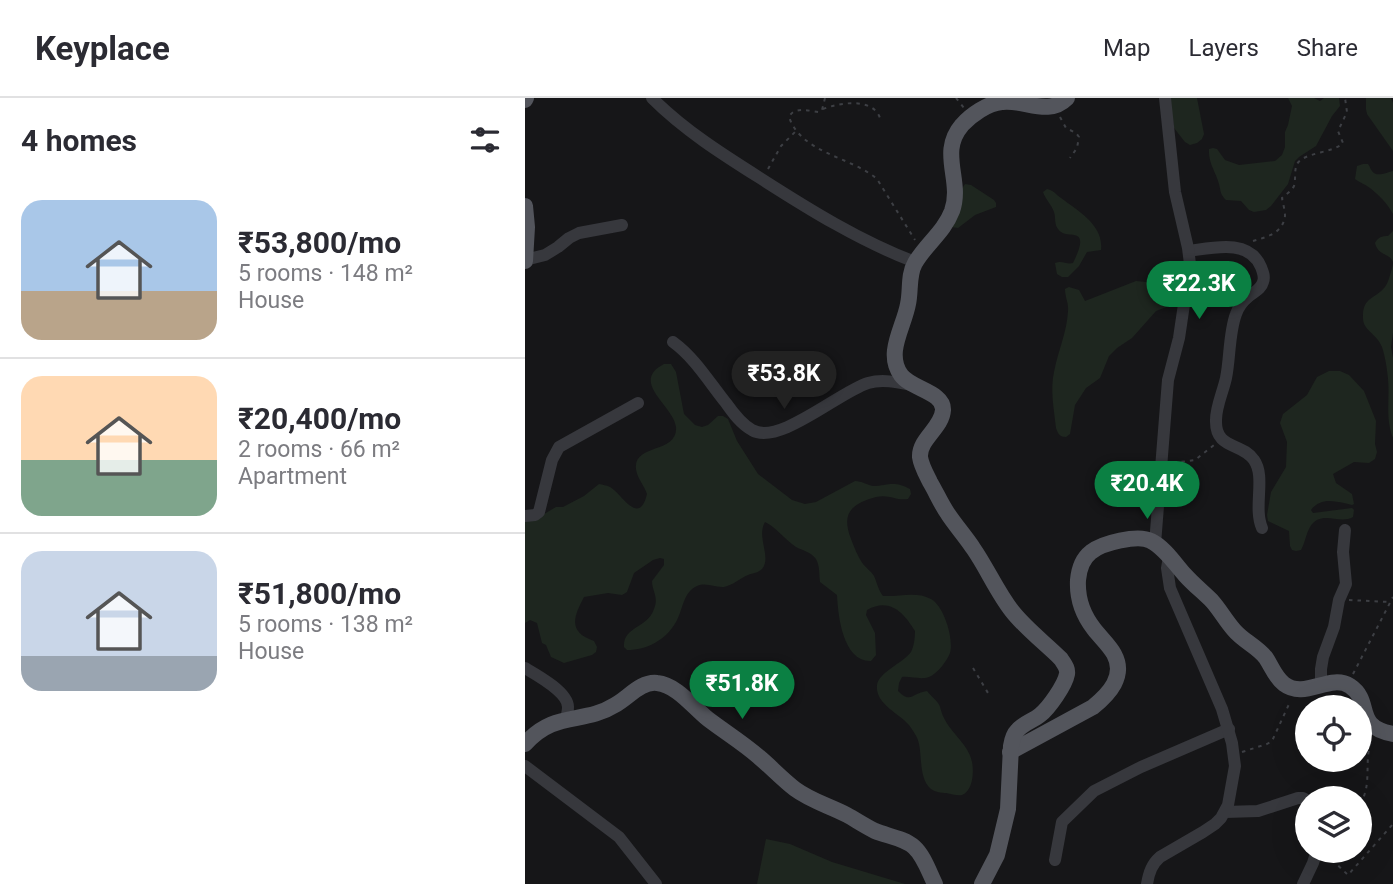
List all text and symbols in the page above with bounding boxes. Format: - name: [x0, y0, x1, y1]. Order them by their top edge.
- text: Keyplace: [35, 29, 170, 68]
- text: Map: [1103, 34, 1151, 62]
- text: Layers: [1189, 34, 1259, 62]
- text: Share: [1297, 34, 1358, 62]
- icon: filters: [466, 121, 504, 159]
- text: 4 homes: [21, 123, 137, 158]
- text: ₹53,800/mo: [238, 225, 401, 260]
- icon: home: [77, 228, 161, 312]
- text: 5 rooms · 148 m²: [238, 260, 413, 287]
- pin: ₹22.3K: [1142, 262, 1256, 321]
- text: ₹22.3K: [1163, 270, 1235, 297]
- text: House: [238, 287, 304, 314]
- pin: ₹53.8K: [727, 352, 841, 411]
- text: ₹53.8K: [748, 360, 820, 387]
- text: ₹20,400/mo: [238, 401, 401, 436]
- icon: home: [77, 404, 161, 488]
- text: 2 rooms · 66 m²: [238, 436, 400, 463]
- pin: ₹20.4K: [1090, 462, 1204, 521]
- text: Apartment: [238, 463, 347, 490]
- text: ₹20.4K: [1111, 470, 1183, 497]
- text: ₹51,800/mo: [238, 576, 401, 611]
- icon: home: [77, 579, 161, 663]
- text: 5 rooms · 138 m²: [238, 611, 413, 638]
- text: House: [238, 638, 304, 665]
- pin: ₹51.8K: [685, 662, 799, 721]
- text: ₹51.8K: [706, 670, 778, 697]
- map controls: [1295, 695, 1372, 863]
- button: locate: [1295, 695, 1372, 772]
- button: layers: [1295, 786, 1372, 863]

